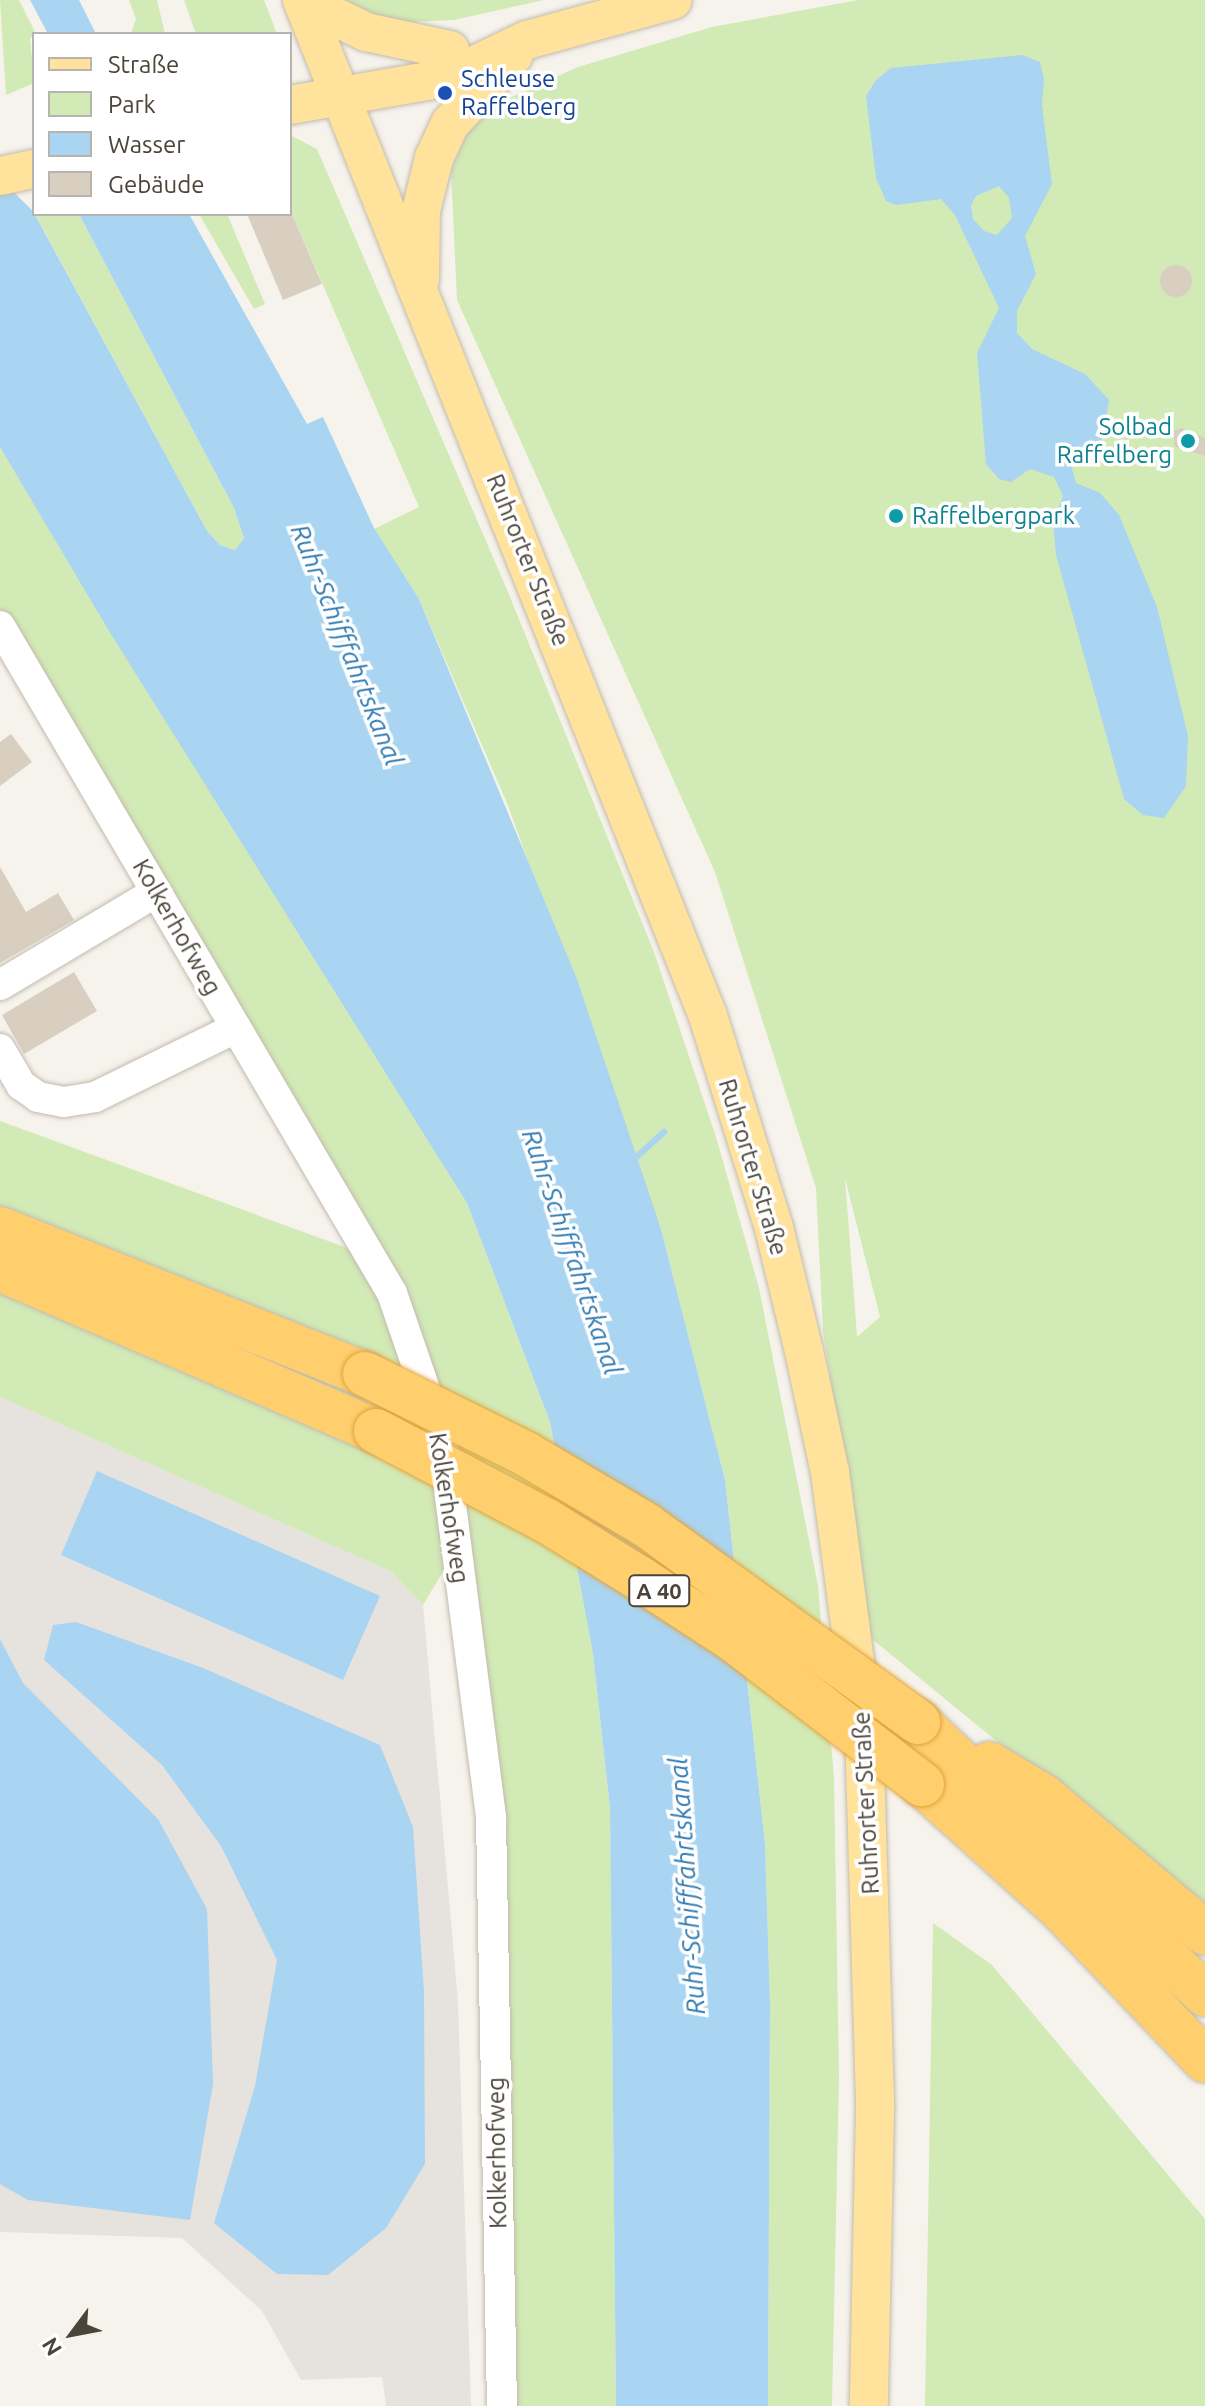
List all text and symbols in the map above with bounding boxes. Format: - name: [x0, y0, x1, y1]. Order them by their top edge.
- legend: [32, 32, 292, 216]
- text: Straße: [108, 51, 179, 78]
- place label: Schleuse Raffelberg: [461, 65, 576, 121]
- marker: Schleuse Raffelberg: [436, 84, 454, 102]
- text: Park: [108, 91, 156, 118]
- text: Wasser: [108, 131, 185, 158]
- text: Gebäude: [108, 171, 205, 198]
- place label: Solbad Raffelberg: [1057, 413, 1172, 469]
- marker: Solbad Raffelberg: [1179, 432, 1197, 450]
- street label: Ruhrorter Straße: [480, 470, 576, 650]
- place label: Raffelbergpark: [912, 502, 1075, 530]
- marker: Raffelbergpark: [887, 507, 905, 525]
- water label: Ruhr-Schifffahrtskanal: [284, 520, 410, 770]
- street label: Kolkerhofweg: [127, 854, 227, 1000]
- street label: Ruhrorter Straße: [712, 1075, 794, 1259]
- water label: Ruhr-Schifffahrtskanal: [515, 1125, 629, 1379]
- street label: Kolkerhofweg: [423, 1431, 475, 1585]
- road number: A 40: [627, 1573, 691, 1609]
- street label: Ruhrorter Straße: [847, 1711, 885, 1895]
- water label: Ruhr-Schifffahrtskanal: [662, 1756, 712, 2016]
- street label: Kolkerhofweg: [481, 2077, 513, 2229]
- north arrow: [32, 2294, 112, 2374]
- text: N: [36, 2333, 66, 2361]

